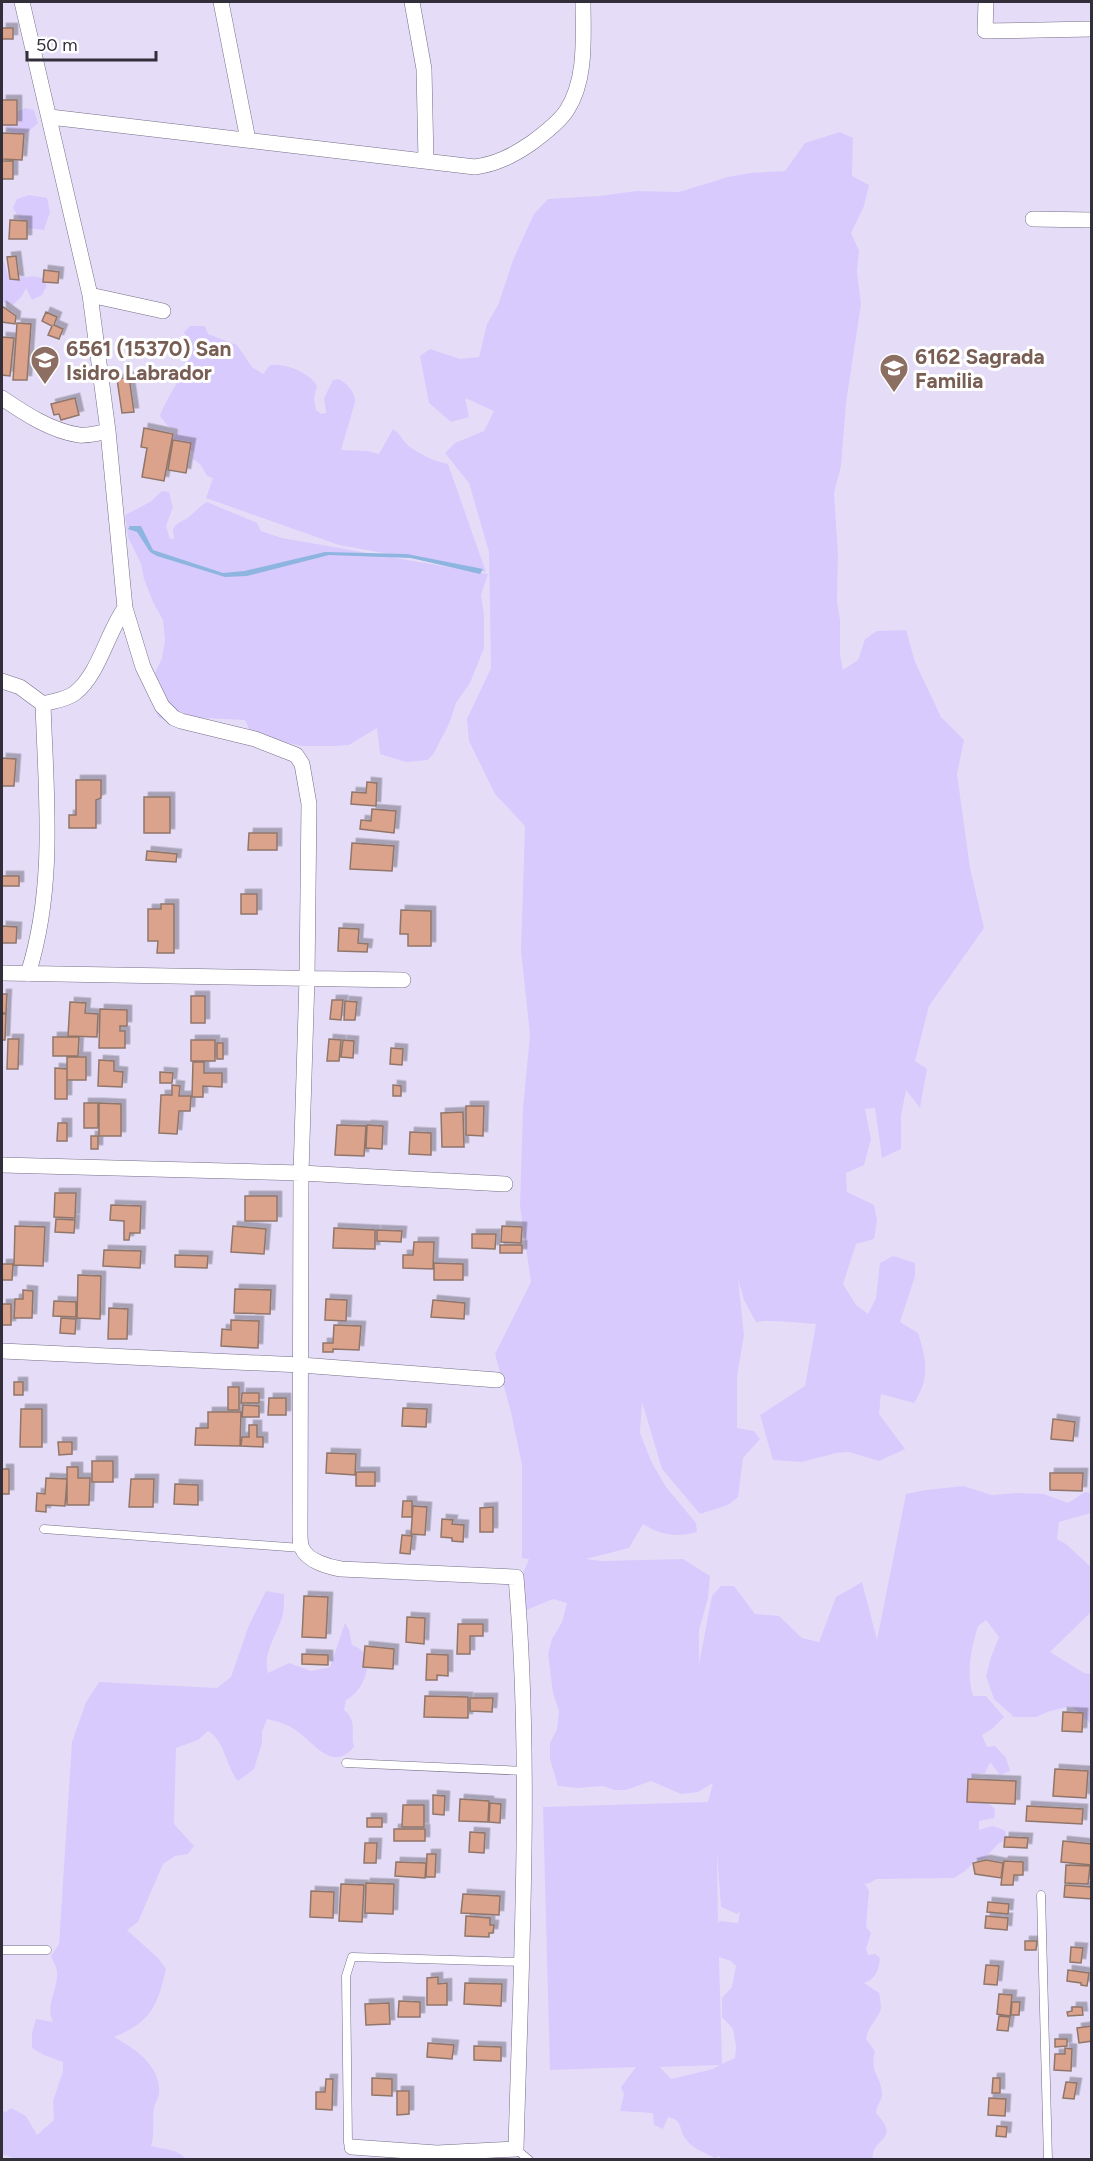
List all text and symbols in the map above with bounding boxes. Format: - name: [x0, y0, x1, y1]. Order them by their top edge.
- scale bar: [27, 24, 156, 62]
- text: 50 m: [36, 34, 78, 56]
- place label: 6561 (15370) San Isidro Labrador: [66, 336, 231, 385]
- school or university icon: 6561 (15370) San Isidro Labrador: [29, 344, 61, 386]
- place label: 6162 Sagrada Familia: [915, 344, 1045, 393]
- school or university icon: 6162 Sagrada Familia: [878, 352, 910, 394]

